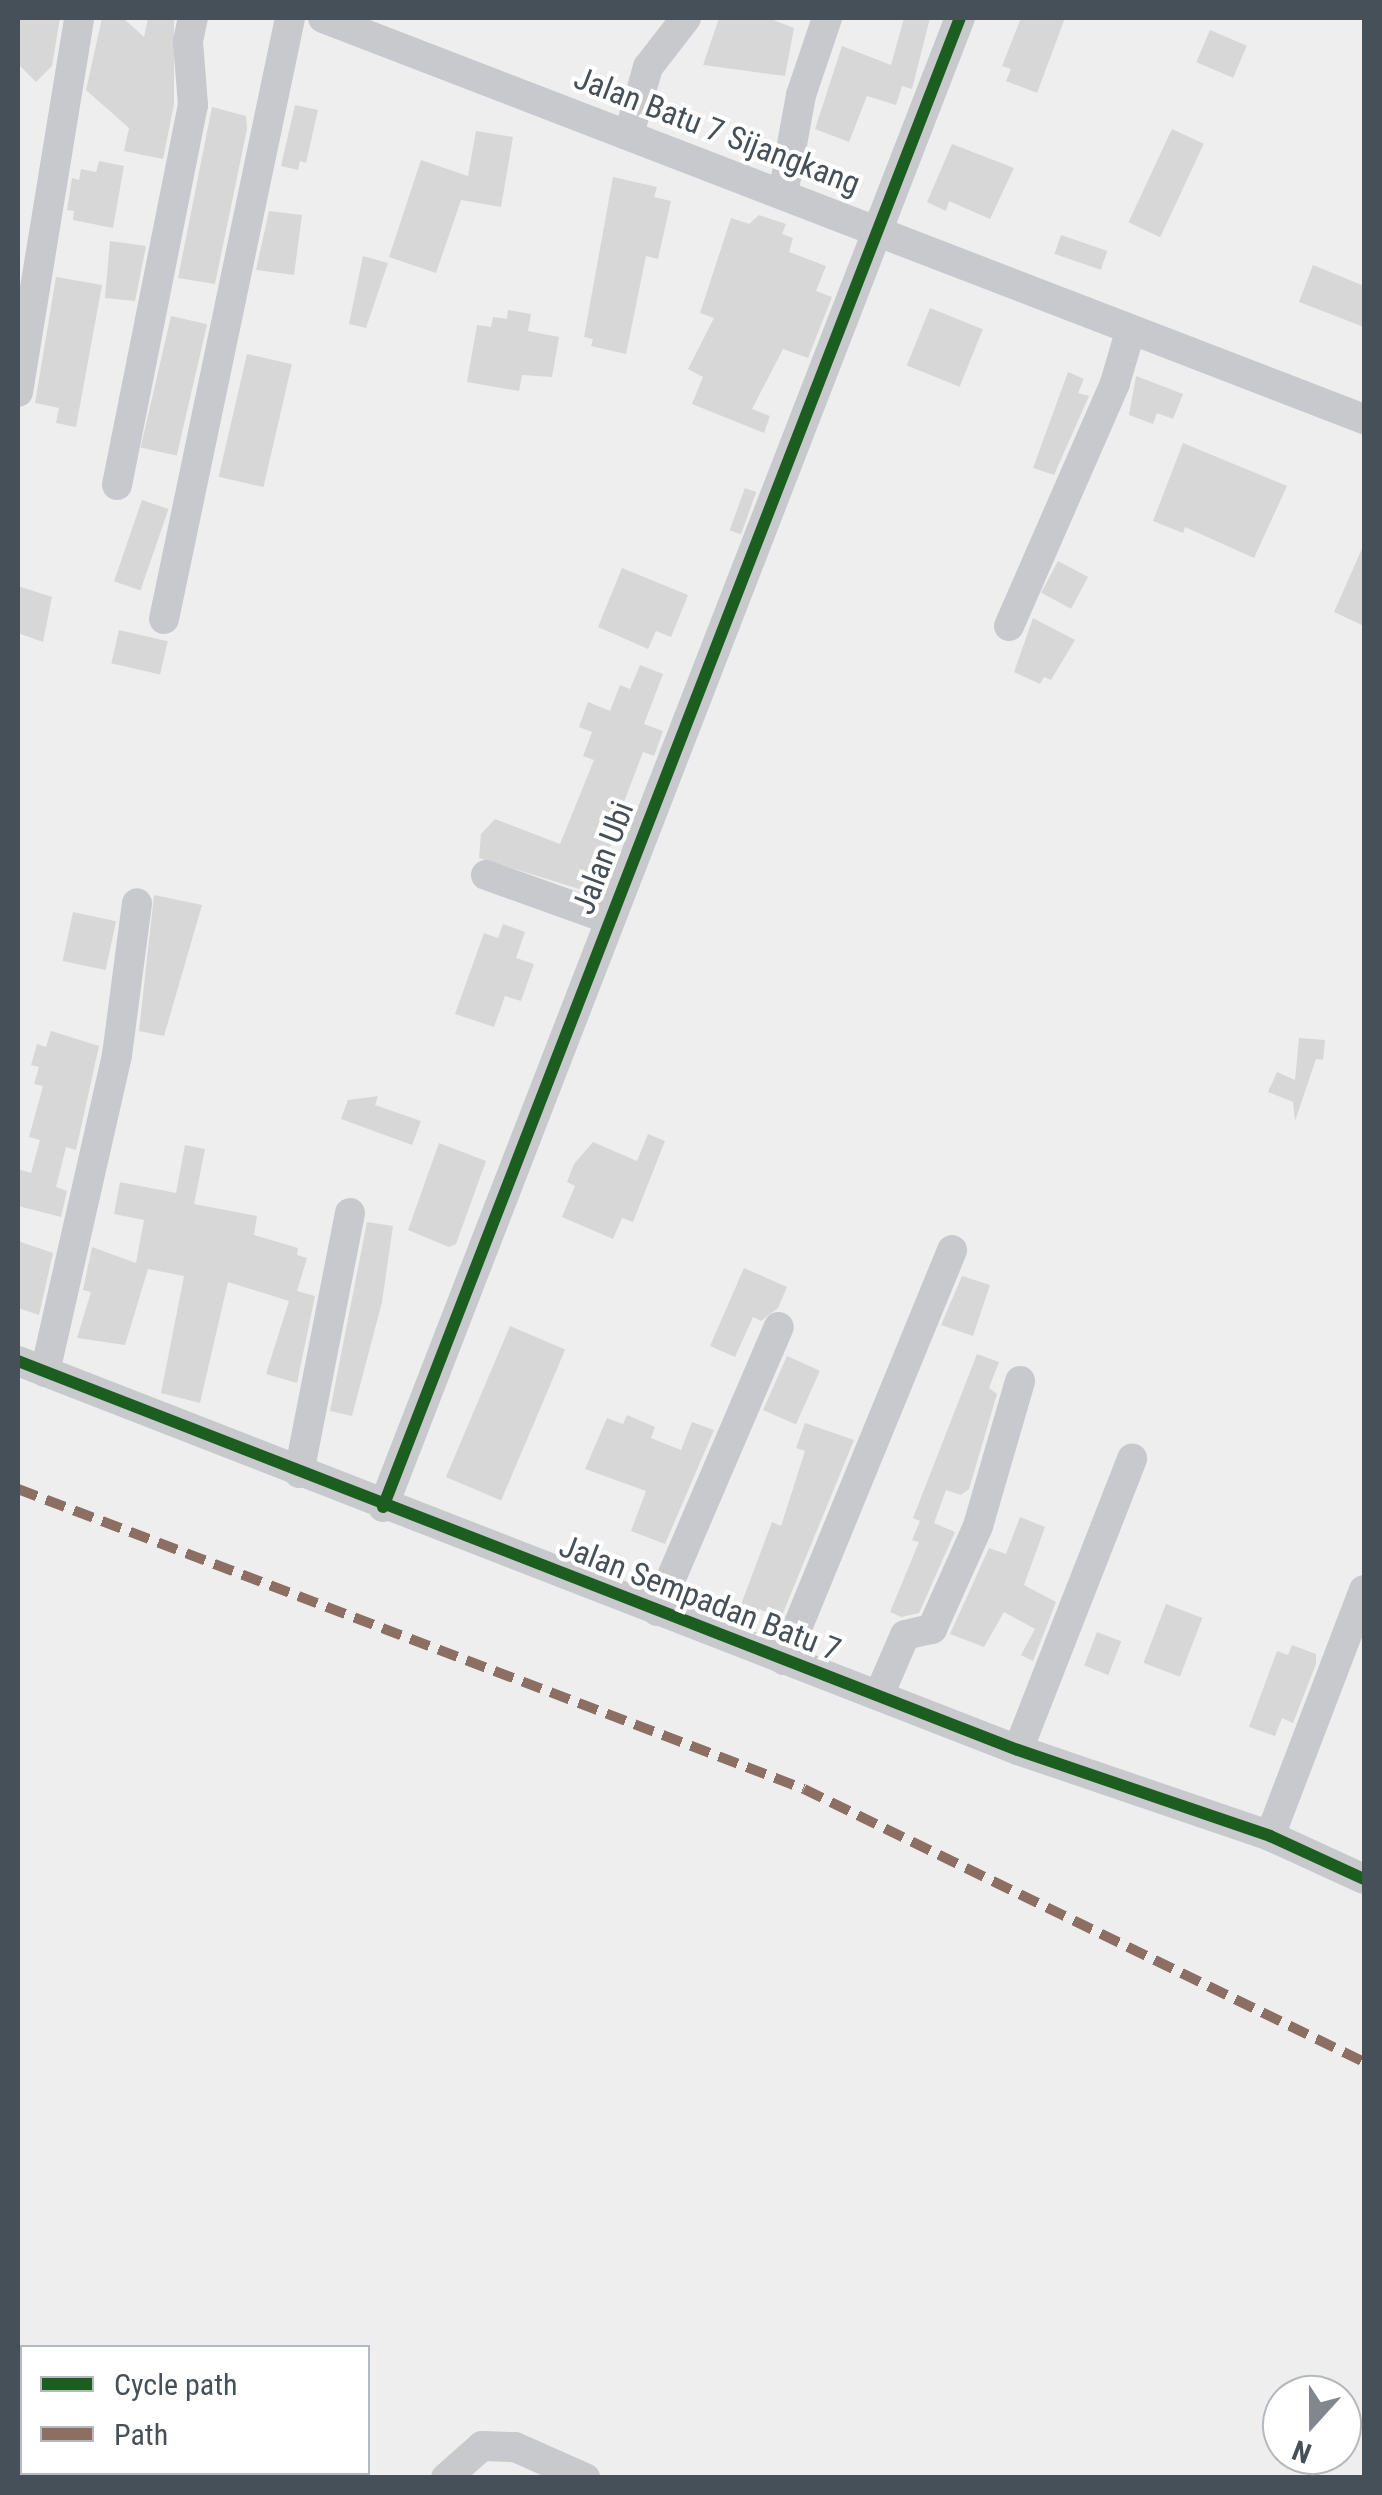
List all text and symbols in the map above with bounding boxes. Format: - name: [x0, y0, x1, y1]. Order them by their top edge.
- street label: Jalan Batu 7 Sijangkang: [569, 59, 865, 203]
- street label: Jalan Ubi: [564, 796, 642, 920]
- street label: Jalan Sempadan Batu 7: [554, 1527, 846, 1669]
- legend: [20, 2345, 370, 2475]
- text: Cycle path: [114, 2367, 238, 2402]
- north arrow: [1262, 2375, 1362, 2475]
- text: Path: [114, 2417, 168, 2452]
- text: N: [1288, 2433, 1316, 2470]

